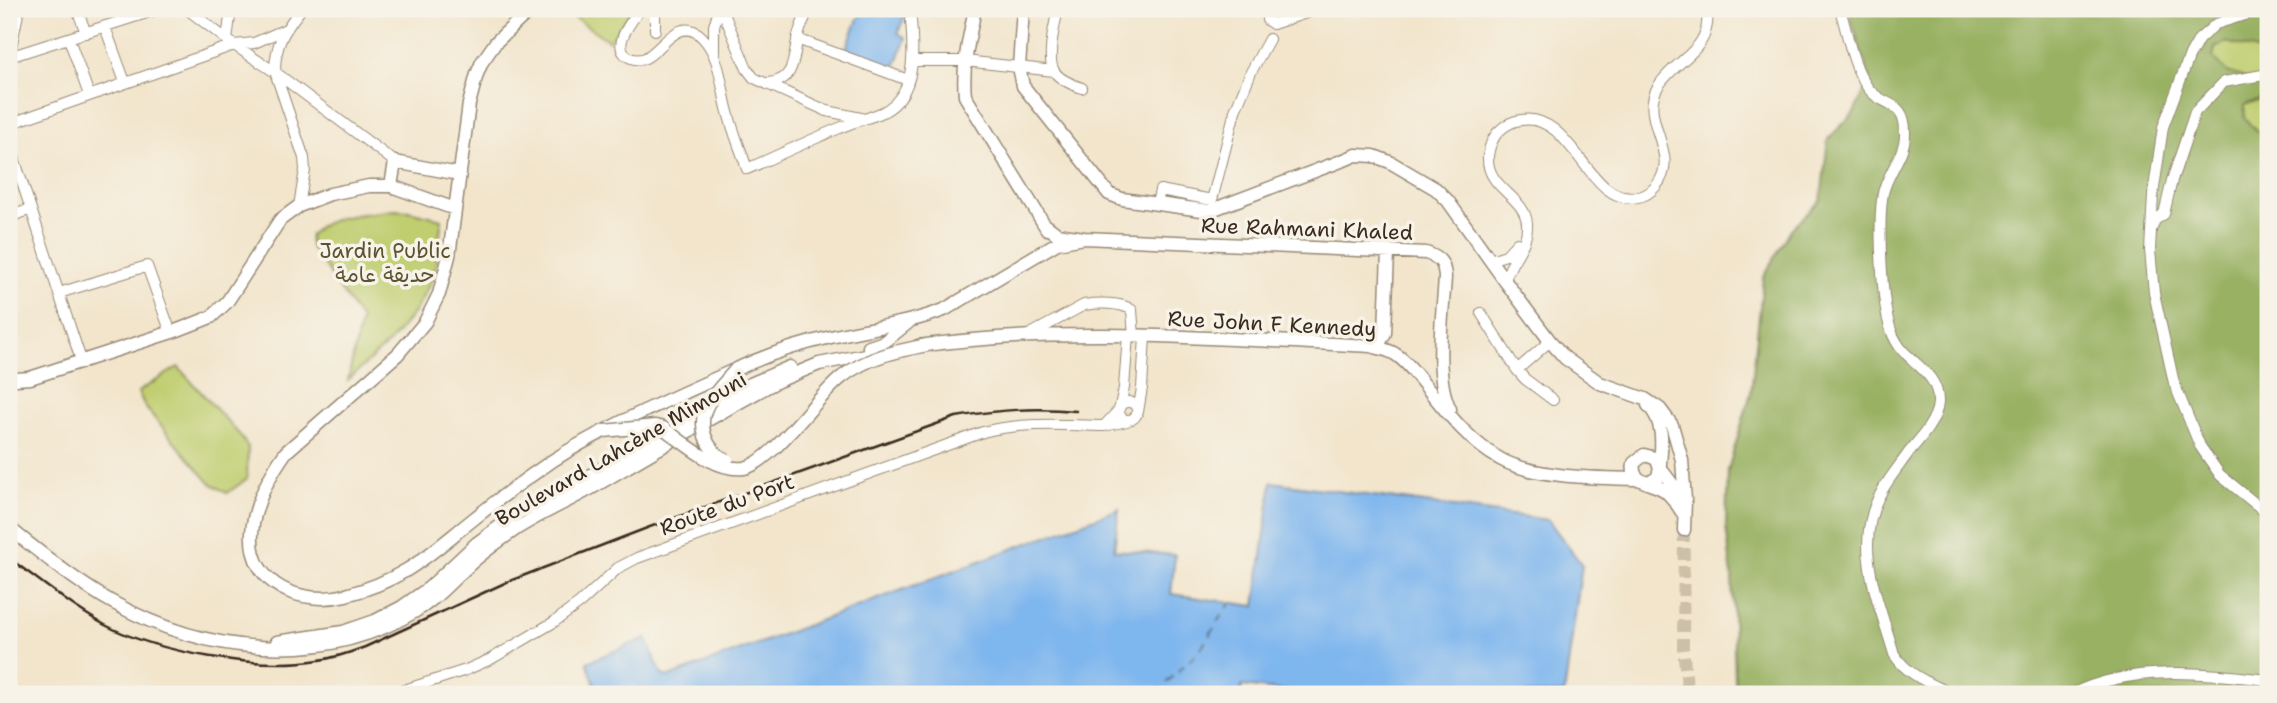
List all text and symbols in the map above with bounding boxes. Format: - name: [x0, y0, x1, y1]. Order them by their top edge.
- street label: Rue Rahmani Khaled: [1201, 211, 1413, 247]
- park label: Jardin Public حديقة عامة: [319, 237, 451, 289]
- street label: Rue John F Kennedy: [1167, 305, 1377, 343]
- street label: Boulevard Lahcène Mimouni: [490, 365, 752, 533]
- street label: Route du Port: [656, 468, 798, 542]

